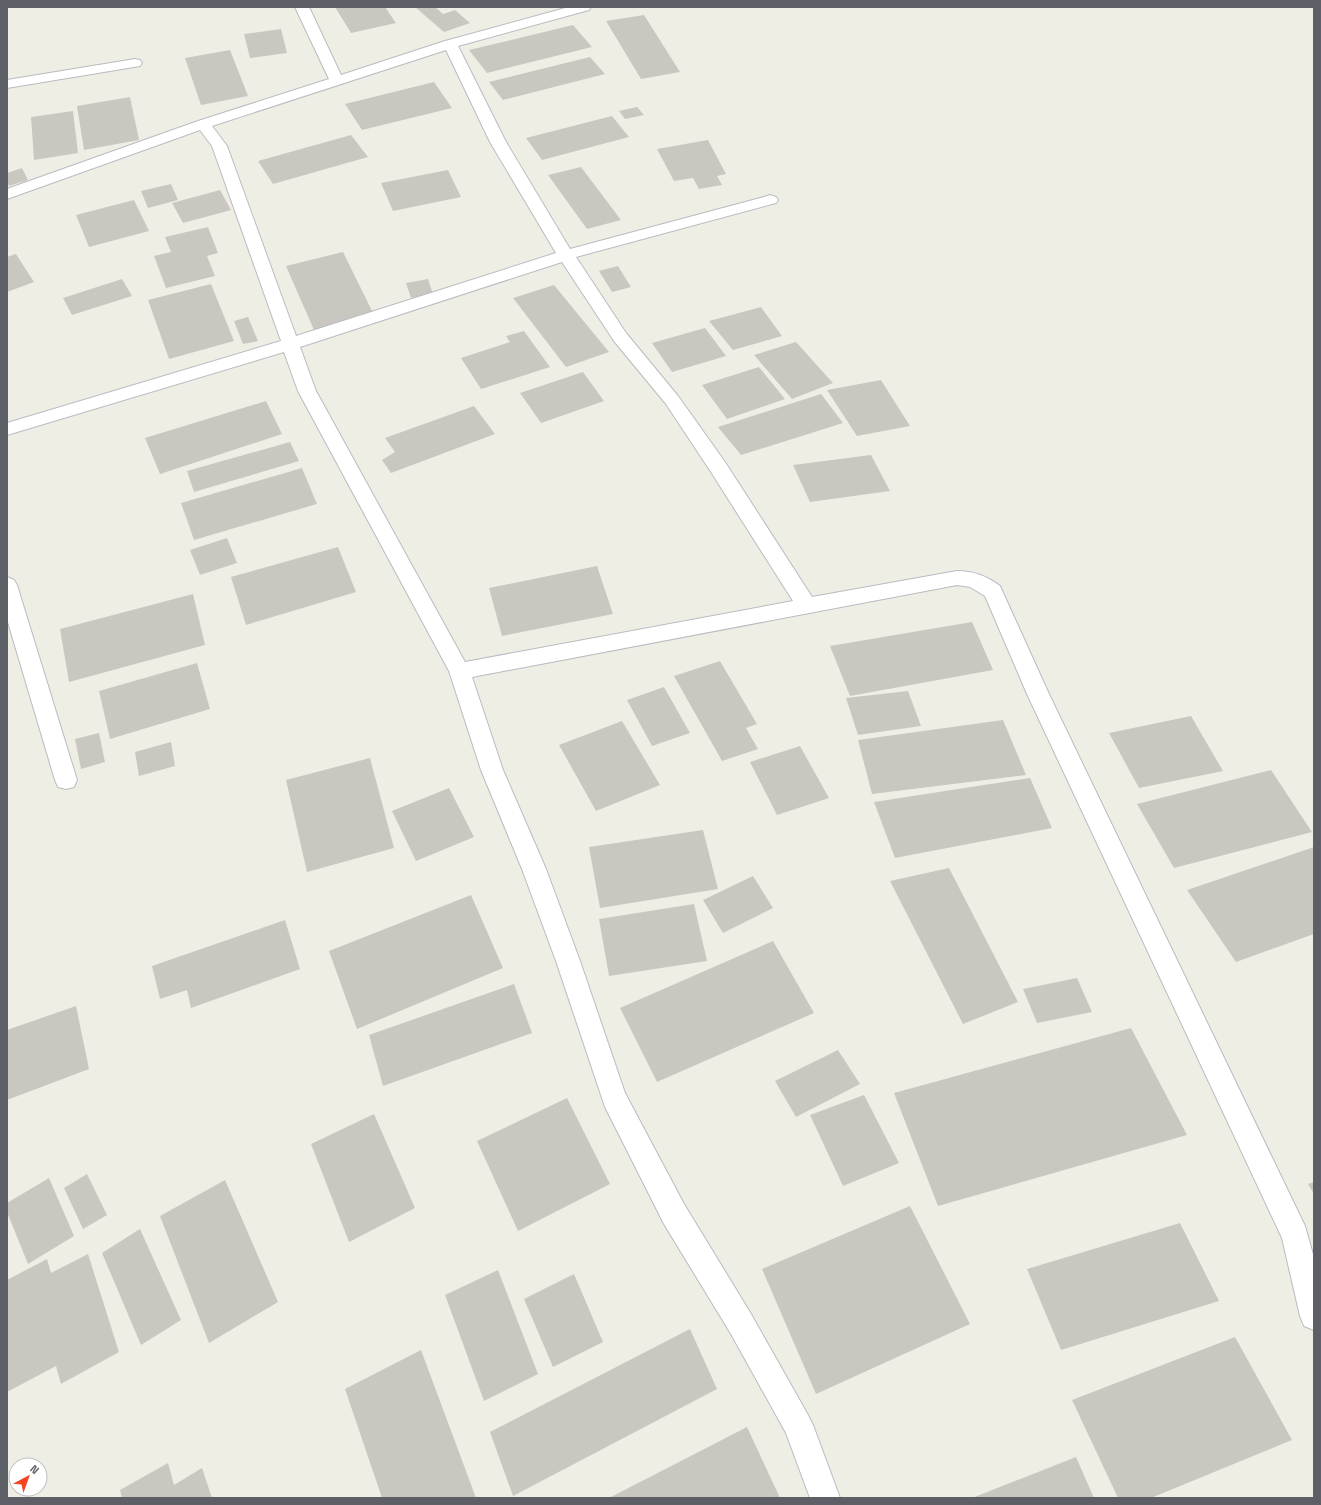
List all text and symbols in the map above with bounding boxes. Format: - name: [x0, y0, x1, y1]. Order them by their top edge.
- north arrow: [8, 1457, 48, 1497]
- text: N: [27, 1462, 42, 1477]

